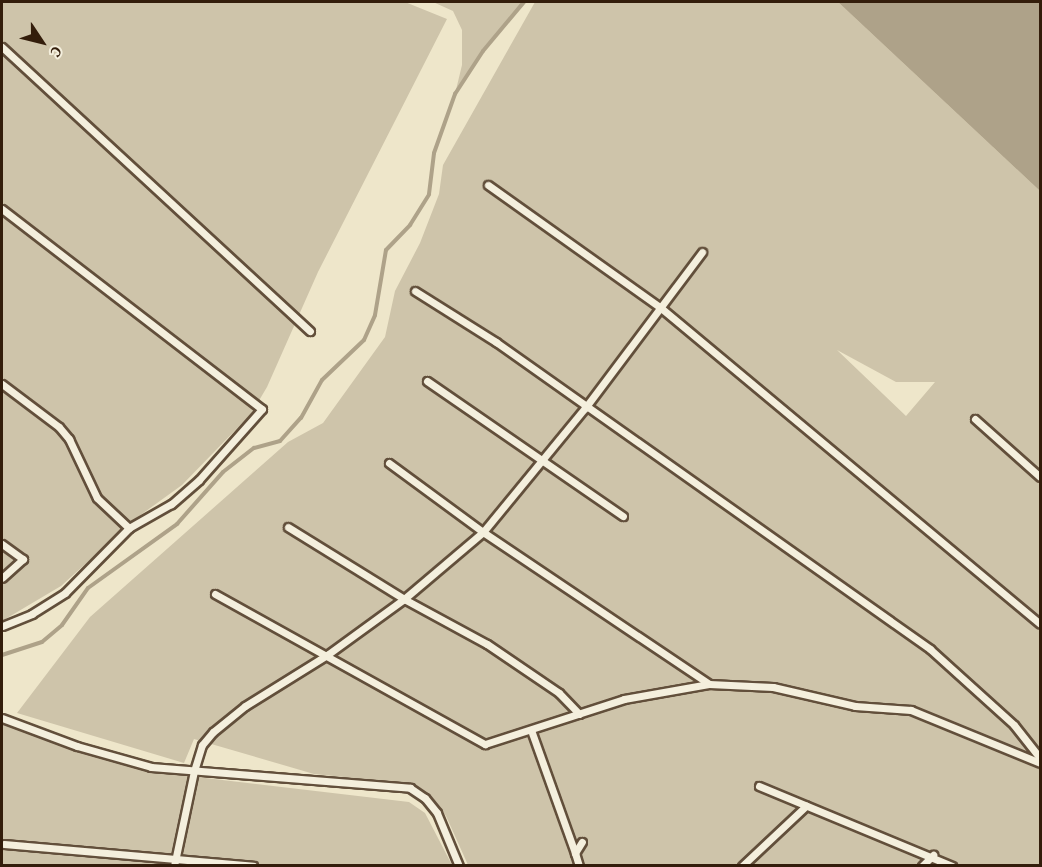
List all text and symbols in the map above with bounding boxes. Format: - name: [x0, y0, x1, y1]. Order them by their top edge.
- north arrow: [12, 12, 72, 72]
- text: С: [44, 42, 69, 63]

